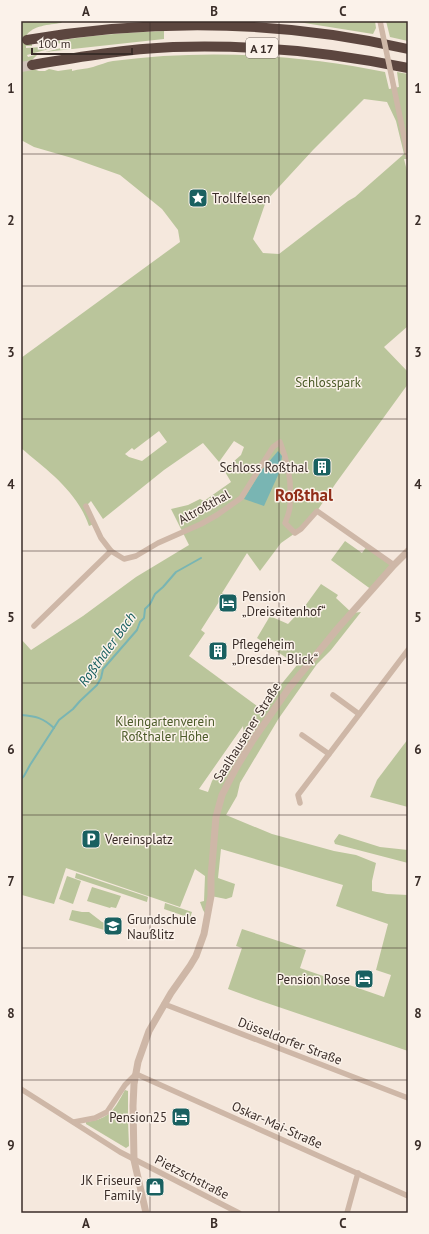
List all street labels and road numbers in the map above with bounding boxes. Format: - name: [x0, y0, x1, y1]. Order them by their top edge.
- road number: A 17: [246, 38, 278, 58]
- street label: Altroßthal: [175, 486, 233, 528]
- street label: Saalhausener Straße: [209, 679, 285, 785]
- street label: Düsseldorfer Straße: [236, 1013, 344, 1069]
- street label: Oskar-Mai-Straße: [229, 1097, 325, 1153]
- street label: Pietzschstraße: [152, 1151, 232, 1203]

